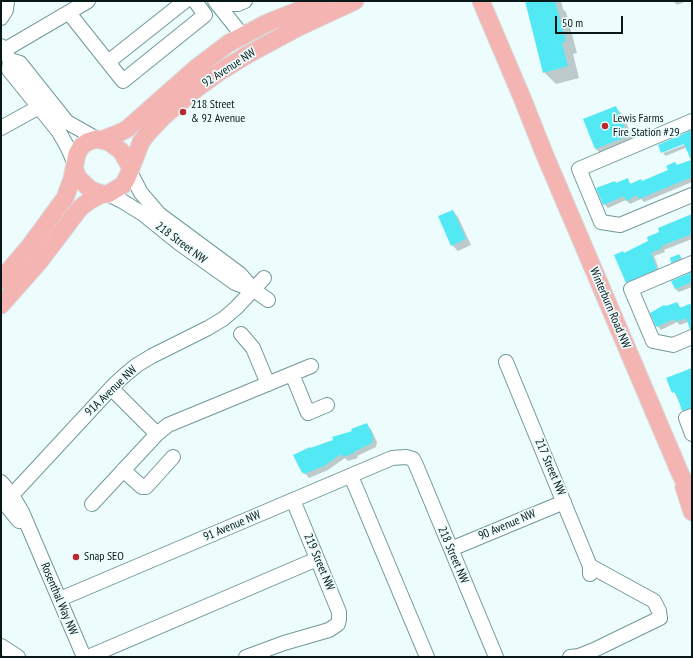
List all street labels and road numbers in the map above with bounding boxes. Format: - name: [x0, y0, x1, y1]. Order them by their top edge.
- street label: 92 Avenue NW: [200, 45, 258, 91]
- street label: 218 Street NW: [152, 219, 210, 267]
- street label: Winterburn Road NW: [586, 265, 634, 351]
- street label: 91A Avenue NW: [82, 363, 140, 419]
- street label: 217 Street NW: [532, 436, 568, 498]
- street label: 90 Avenue NW: [476, 507, 538, 543]
- street label: 91 Avenue NW: [201, 508, 263, 544]
- street label: 218 Street NW: [435, 524, 471, 586]
- street label: 219 Street NW: [301, 531, 337, 593]
- street label: Rosenthal Way NW: [37, 561, 81, 637]

